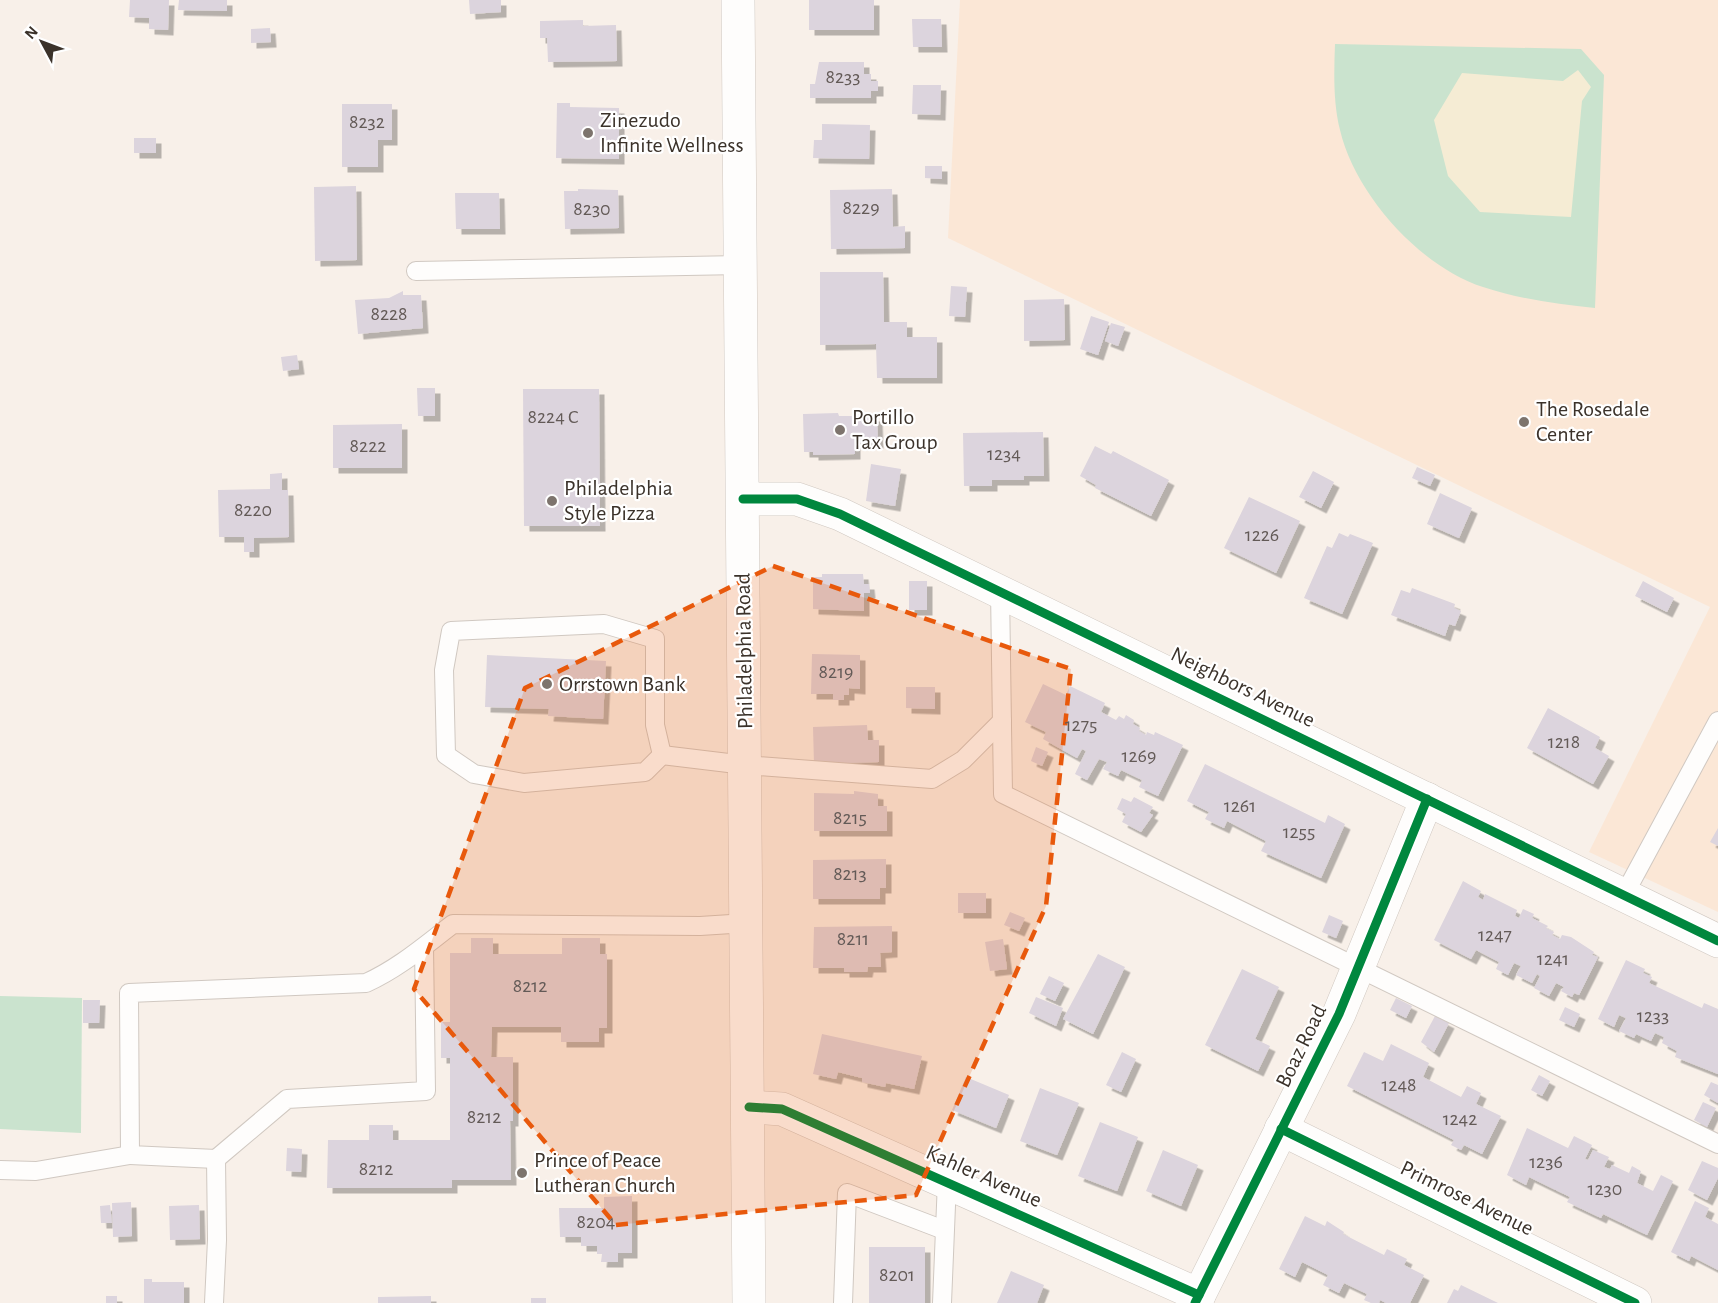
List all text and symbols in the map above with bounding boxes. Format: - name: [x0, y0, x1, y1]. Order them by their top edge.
- north arrow: [12, 12, 72, 72]
- text: N: [22, 23, 41, 42]
- house number: 8233: [825, 67, 861, 87]
- place label: Zinezudo Infinite Wellness: [600, 109, 744, 156]
- house number: 8232: [349, 112, 385, 132]
- marker: Zinezudo Infinite Wellness: [581, 126, 595, 140]
- house number: 8229: [842, 198, 880, 218]
- house number: 8230: [573, 199, 611, 219]
- house number: 8228: [370, 304, 408, 324]
- place label: The Rosedale Center: [1536, 398, 1649, 445]
- place label: Portillo Tax Group: [852, 406, 938, 453]
- house number: 8224 C: [528, 407, 579, 427]
- marker: The Rosedale Center: [1517, 415, 1531, 429]
- marker: Portillo Tax Group: [833, 423, 847, 437]
- house number: 8222: [350, 436, 386, 456]
- house number: 1234: [987, 444, 1021, 464]
- place label: Philadelphia Style Pizza: [564, 477, 673, 524]
- marker: Philadelphia Style Pizza: [545, 494, 559, 508]
- house number: 8220: [234, 500, 272, 520]
- house number: 1226: [1245, 525, 1279, 545]
- street label: Philadelphia Road: [732, 573, 756, 729]
- street label: Neighbors Avenue: [1168, 643, 1318, 731]
- house number: 8219: [819, 662, 853, 682]
- place label: Orrstown Bank: [559, 673, 685, 695]
- marker: Orrstown Bank: [540, 677, 554, 691]
- house number: 1275: [1065, 715, 1097, 735]
- house number: 1218: [1548, 732, 1580, 752]
- house number: 1269: [1122, 746, 1156, 766]
- house number: 1261: [1224, 796, 1256, 816]
- house number: 8215: [833, 808, 867, 828]
- house number: 1255: [1283, 822, 1315, 842]
- house number: 8213: [833, 864, 867, 884]
- house number: 1247: [1478, 925, 1512, 945]
- house number: 8211: [837, 929, 869, 949]
- house number: 1241: [1537, 949, 1569, 969]
- house number: 8212: [513, 976, 547, 996]
- street label: Boaz Road: [1272, 1001, 1330, 1091]
- house number: 1233: [1637, 1006, 1669, 1026]
- house number: 1248: [1381, 1075, 1417, 1095]
- house number: 8212: [467, 1107, 501, 1127]
- house number: 1242: [1443, 1109, 1477, 1129]
- street label: Kahler Avenue: [923, 1141, 1045, 1211]
- place label: Prince of Peace Lutheran Church: [534, 1149, 676, 1196]
- house number: 1236: [1529, 1152, 1563, 1172]
- street label: Primrose Avenue: [1397, 1156, 1537, 1240]
- house number: 8212: [359, 1159, 393, 1179]
- marker: Prince of Peace Lutheran Church: [515, 1166, 529, 1180]
- house number: 1230: [1588, 1179, 1622, 1199]
- house number: 8204: [577, 1212, 615, 1232]
- house number: 8201: [879, 1265, 915, 1285]

